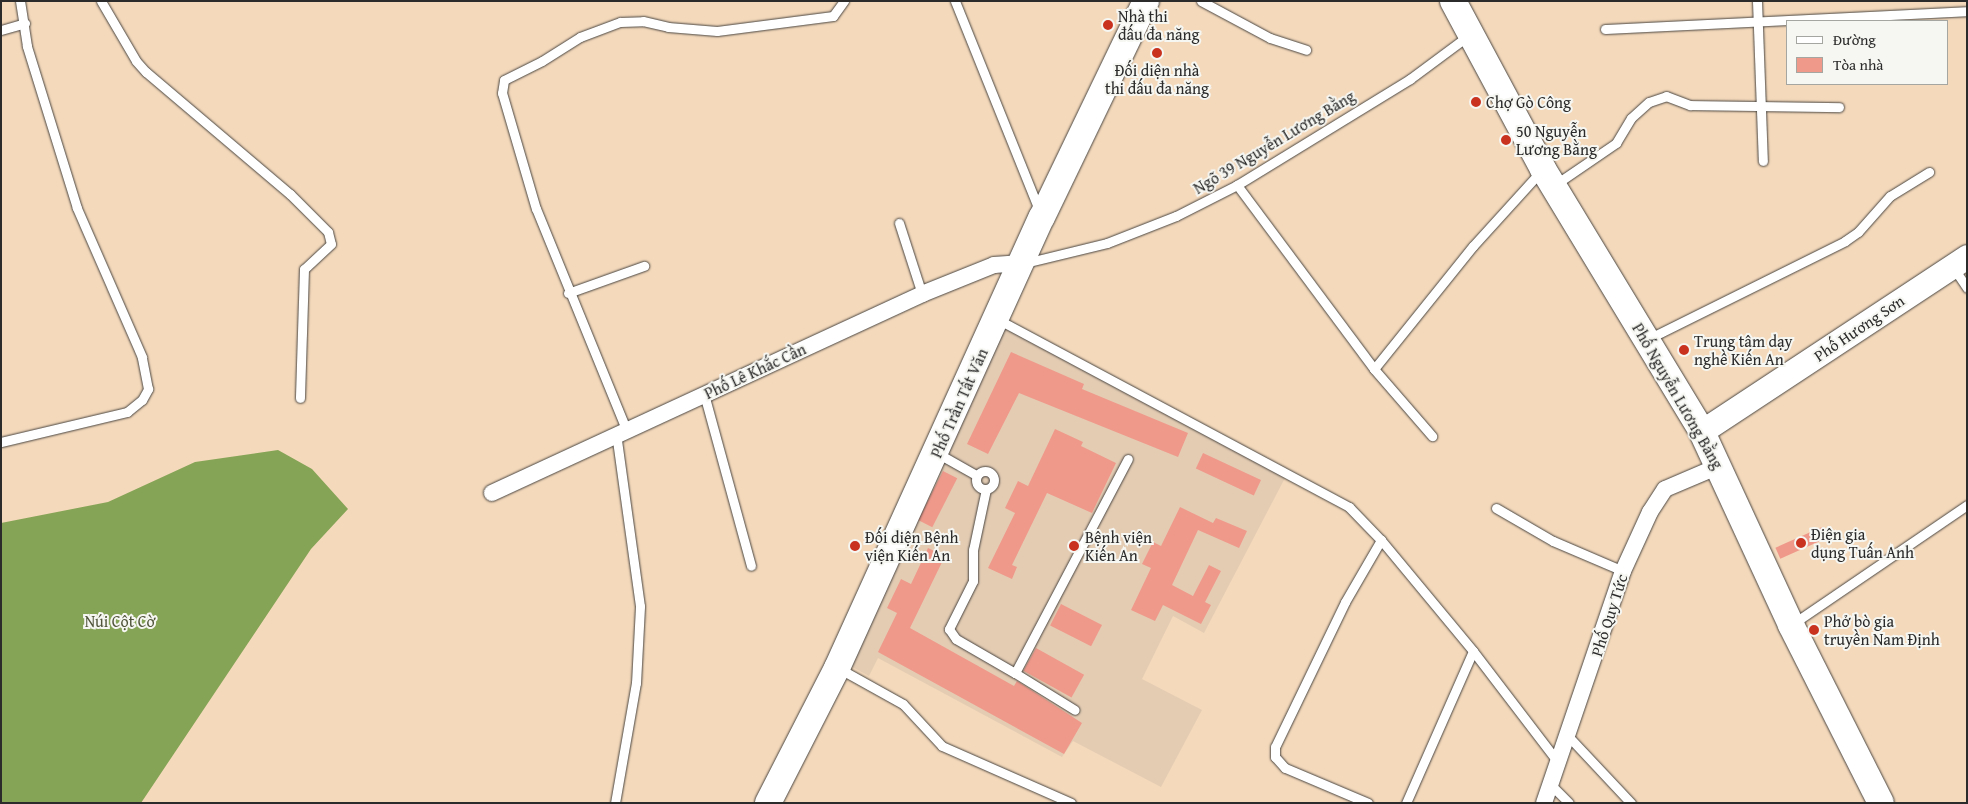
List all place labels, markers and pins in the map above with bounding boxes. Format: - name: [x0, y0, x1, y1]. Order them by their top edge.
- place label: Nhà thi đấu đa năng: [1118, 6, 1199, 44]
- marker: Nhà thi đấu đa năng: [1102, 19, 1114, 31]
- marker: Đối diện nhà thi đấu đa năng: [1151, 47, 1163, 59]
- place label: Đối diện nhà thi đấu đa năng: [1105, 60, 1209, 98]
- place label: Chợ Gò Công: [1486, 92, 1571, 112]
- marker: Chợ Gò Công: [1470, 96, 1482, 108]
- place label: 50 Nguyễn Lương Bằng: [1516, 121, 1597, 159]
- marker: 50 Nguyễn Lương Bằng: [1500, 134, 1512, 146]
- place label: Trung tâm dạy nghề Kiến An: [1694, 331, 1793, 369]
- marker: Trung tâm dạy nghề Kiến An: [1678, 344, 1690, 356]
- place label: Điện gia dụng Tuấn Anh: [1811, 524, 1914, 562]
- place label: Đối diện Bệnh viện Kiến An: [865, 527, 958, 565]
- place label: Bệnh viện Kiến An: [1085, 527, 1152, 565]
- marker: Điện gia dụng Tuấn Anh: [1795, 537, 1807, 549]
- marker: Bệnh viện Kiến An: [1067, 539, 1081, 553]
- marker: Đối diện Bệnh viện Kiến An: [849, 540, 861, 552]
- place label: Phở bò gia truyền Nam Định: [1824, 611, 1940, 649]
- marker: Phở bò gia truyền Nam Định: [1808, 624, 1820, 636]

